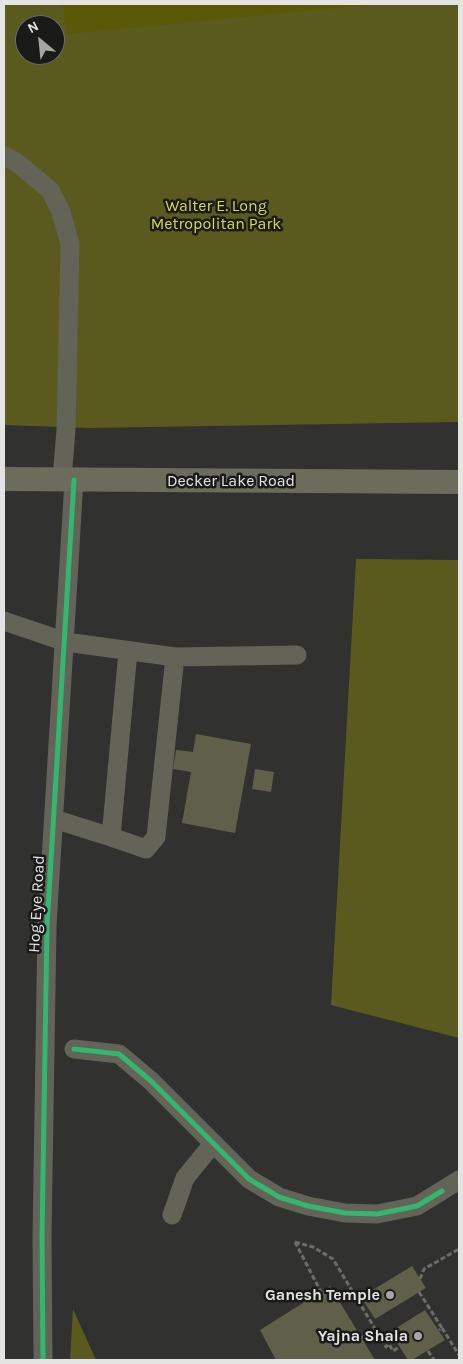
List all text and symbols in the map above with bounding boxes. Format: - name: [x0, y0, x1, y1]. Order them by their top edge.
- north arrow: [15, 15, 65, 65]
- text: N: [25, 17, 42, 37]
- park label: Walter E. Long Metropolitan Park: [151, 196, 281, 234]
- street label: Decker Lake Road: [167, 471, 295, 491]
- street label: Hog Eye Road: [25, 855, 49, 953]
- place label: Ganesh Temple: [265, 1285, 380, 1305]
- marker: Ganesh Temple: [384, 1289, 396, 1301]
- place label: Yajna Shala: [318, 1326, 408, 1346]
- marker: Yajna Shala: [412, 1330, 424, 1342]

